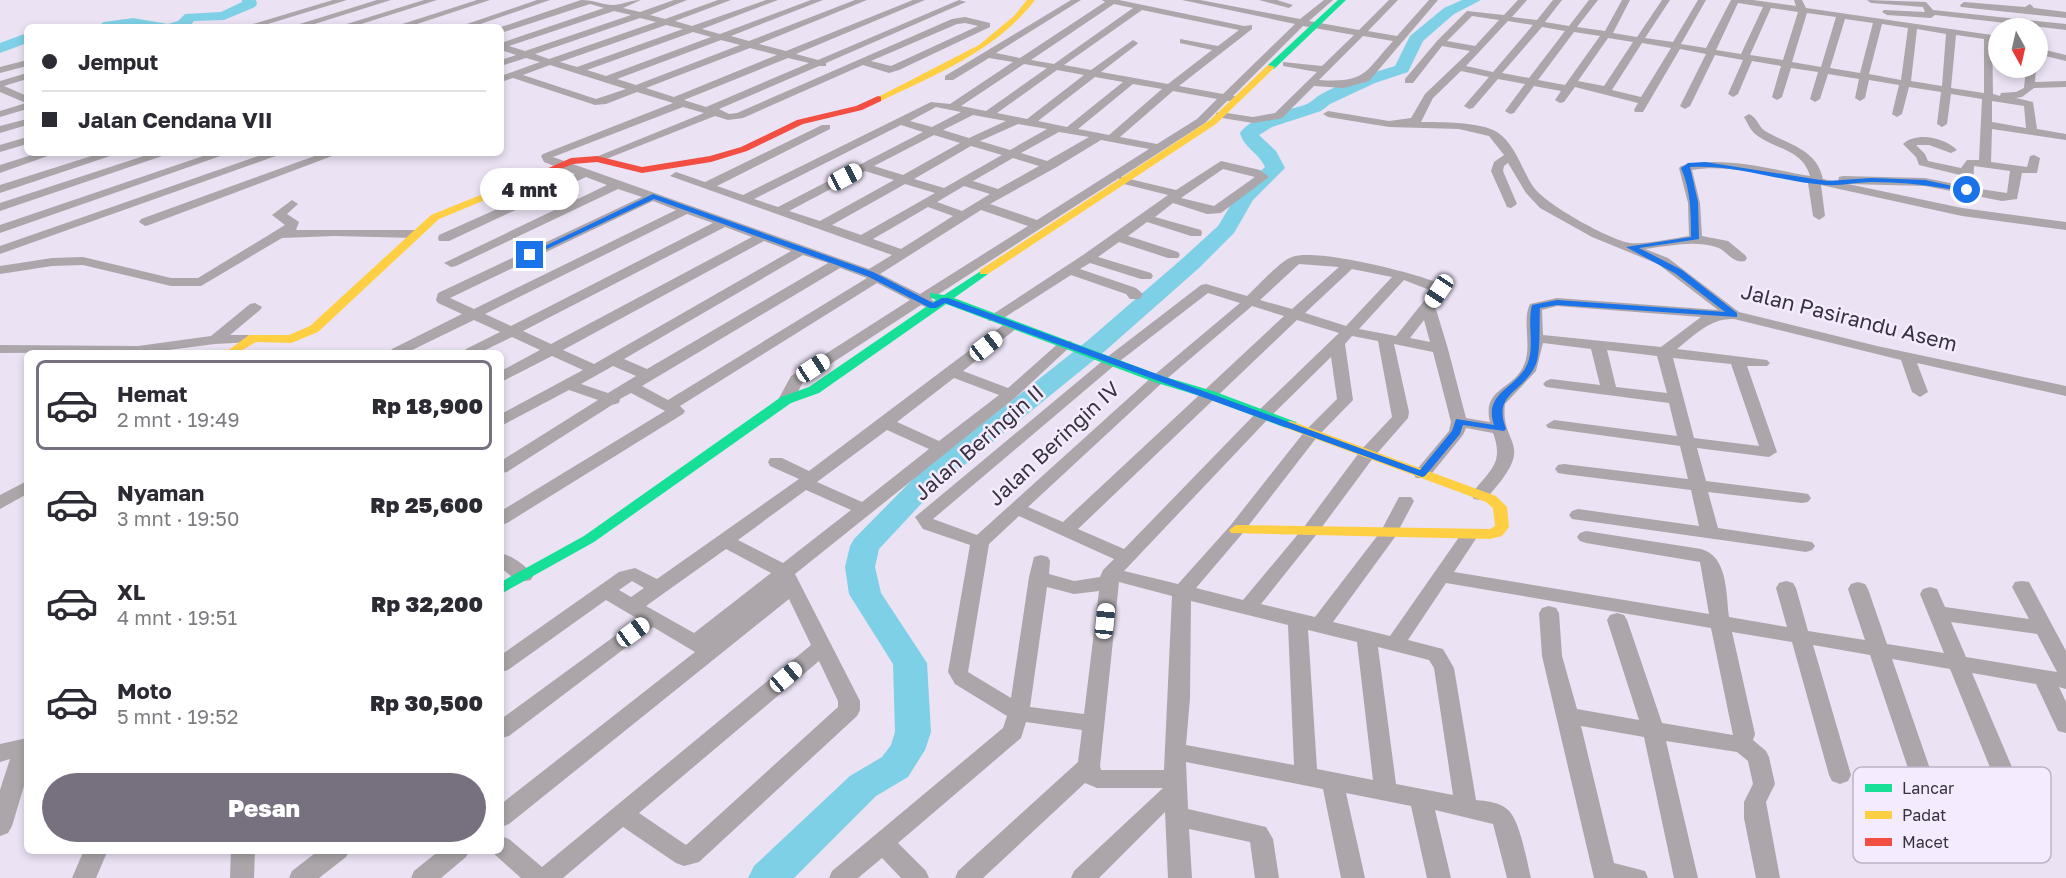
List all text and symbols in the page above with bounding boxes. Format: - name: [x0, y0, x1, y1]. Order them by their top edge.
- north arrow: [1988, 18, 2048, 78]
- map controls: [1988, 18, 2048, 78]
- text: Jemput: [78, 48, 158, 75]
- text: Jalan Cendana VII: [78, 106, 273, 133]
- car: [825, 161, 865, 193]
- callout: 4 mnt: [480, 168, 580, 210]
- route start: [1953, 176, 1980, 203]
- text: 4 mnt: [502, 177, 557, 201]
- route end: [516, 241, 543, 268]
- car: [1421, 271, 1457, 311]
- street label: Jalan Pasirandu Asem: [1738, 278, 1960, 356]
- car: [966, 328, 1006, 364]
- car: [793, 351, 833, 385]
- street label: Jalan Beringin IV: [982, 376, 1125, 511]
- icon: car: [45, 378, 99, 432]
- street label: Jalan Beringin II: [908, 379, 1048, 506]
- text: Hemat: [117, 380, 188, 407]
- text: Rp 18,900: [372, 392, 483, 419]
- text: 2 mnt · 19:49: [117, 407, 240, 431]
- icon: car: [45, 477, 99, 531]
- text: Nyaman: [117, 479, 204, 506]
- text: Rp 25,600: [370, 491, 483, 518]
- text: 3 mnt · 19:50: [117, 506, 239, 530]
- icon: car: [45, 576, 99, 630]
- text: XL: [117, 578, 145, 605]
- text: Rp 32,200: [371, 590, 483, 617]
- car: [1094, 602, 1116, 640]
- text: 4 mnt · 19:51: [117, 605, 237, 629]
- car: [613, 614, 653, 650]
- car: [766, 659, 806, 695]
- icon: car: [45, 675, 99, 729]
- text: Moto: [117, 677, 172, 704]
- text: Rp 30,500: [370, 689, 483, 716]
- text: 5 mnt · 19:52: [117, 704, 238, 728]
- legend: [1853, 767, 2051, 863]
- button: Pesan: [42, 773, 486, 842]
- text: Lancar: [1902, 778, 1954, 798]
- text: Padat: [1902, 805, 1946, 825]
- text: Macet: [1902, 832, 1949, 852]

